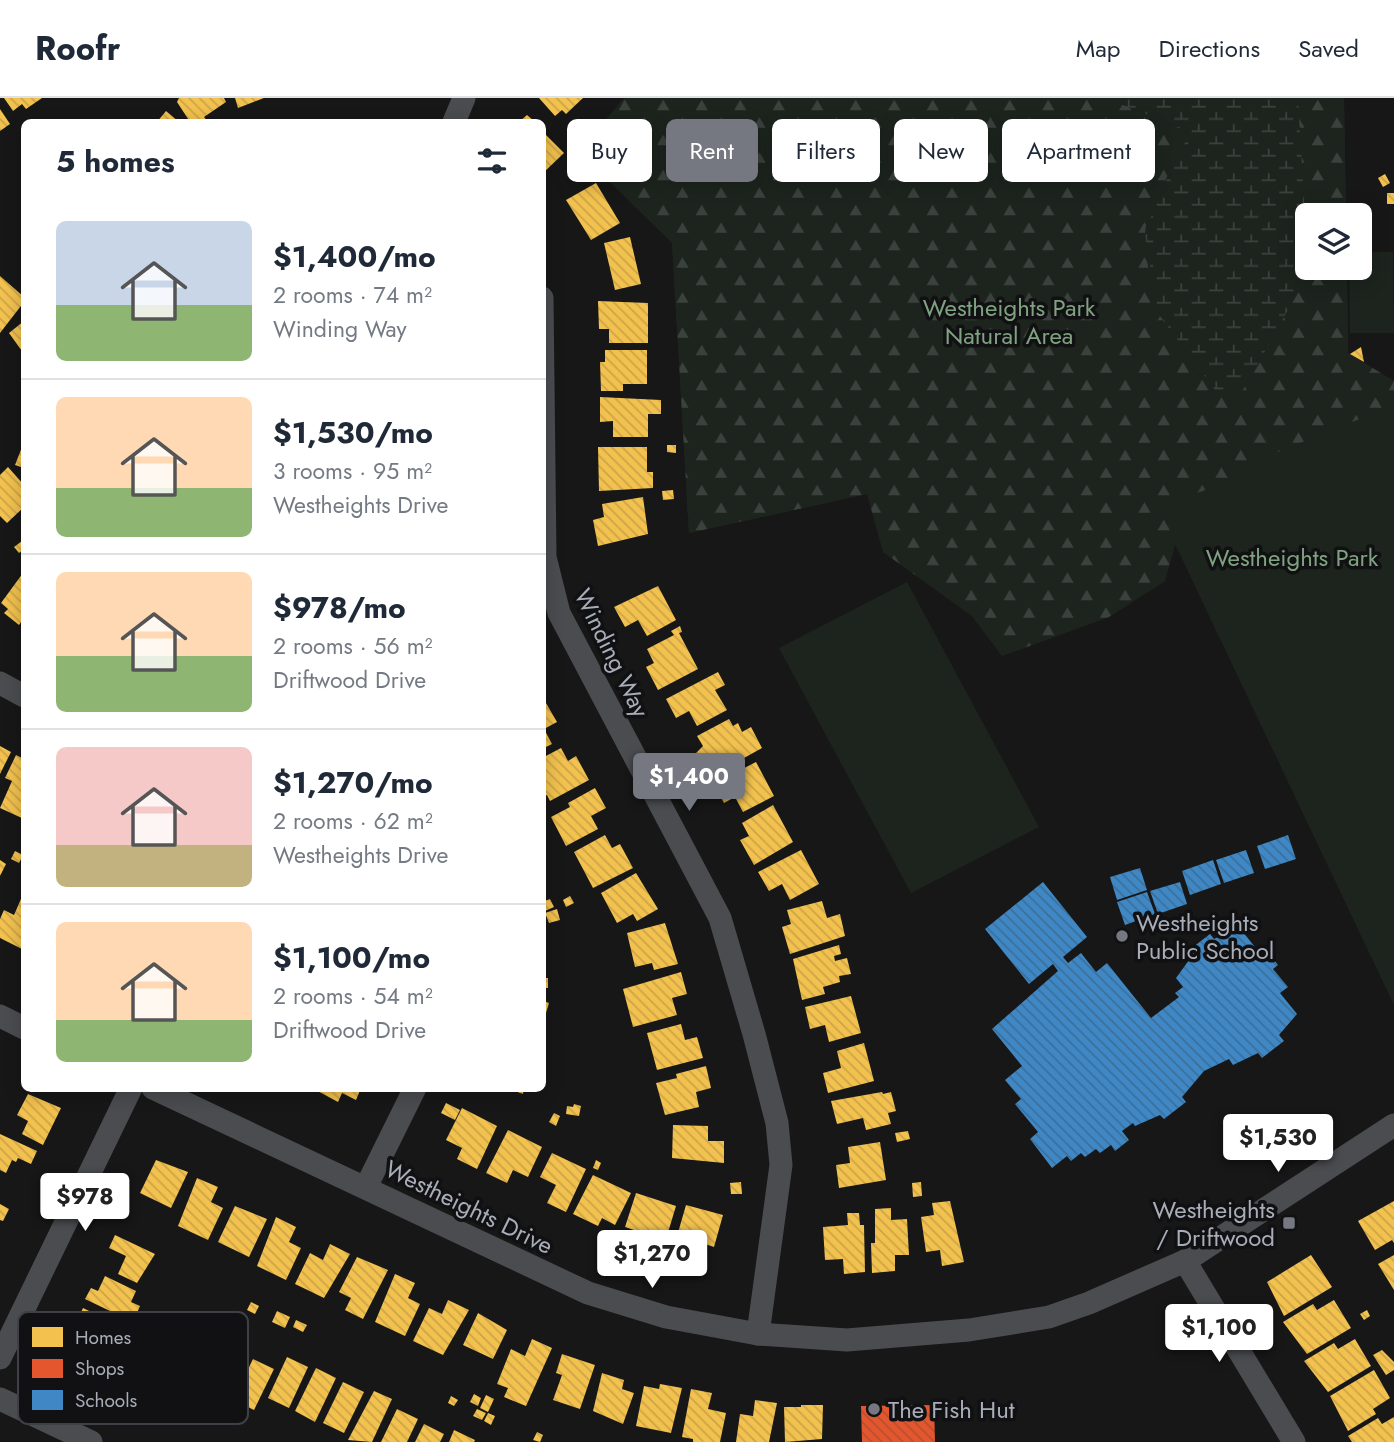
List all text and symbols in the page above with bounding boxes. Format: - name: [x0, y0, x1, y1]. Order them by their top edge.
- text: Roofr: [35, 25, 120, 72]
- text: Map: [1076, 31, 1121, 66]
- text: Directions: [1159, 31, 1260, 66]
- text: Saved: [1298, 31, 1359, 66]
- chip: Buy: [567, 119, 652, 182]
- chip: Rent: [666, 119, 758, 182]
- chip: Filters: [772, 119, 880, 182]
- chip: New: [894, 119, 988, 182]
- chip: Apartment: [1002, 119, 1155, 182]
- text: 5 homes: [56, 140, 175, 183]
- icon: filters: [473, 142, 511, 180]
- map controls: [1295, 203, 1372, 280]
- button: layers: [1295, 203, 1372, 280]
- text: $1,400/mo: [273, 235, 436, 278]
- icon: home: [112, 249, 196, 333]
- text: 2 rooms · 74 m²: [273, 278, 432, 312]
- park label: Westheights Park Natural Area: [923, 290, 1096, 353]
- text: Winding Way: [273, 312, 407, 346]
- text: $1,530/mo: [273, 411, 433, 454]
- icon: home: [112, 425, 196, 509]
- text: 3 rooms · 95 m²: [273, 454, 432, 488]
- text: Westheights Drive: [273, 488, 448, 522]
- park label: Westheights Park: [1206, 540, 1379, 575]
- street label: Winding Way: [566, 583, 658, 724]
- text: $978/mo: [273, 586, 406, 629]
- icon: home: [112, 600, 196, 684]
- text: 2 rooms · 56 m²: [273, 629, 433, 663]
- text: Driftwood Drive: [273, 663, 426, 697]
- pin: $1,400: [632, 754, 746, 813]
- text: $1,400: [649, 759, 729, 793]
- text: $1,270/mo: [273, 761, 433, 804]
- icon: home: [112, 775, 196, 859]
- text: 2 rooms · 62 m²: [273, 804, 433, 838]
- text: Westheights Drive: [273, 838, 448, 872]
- place label: Westheights Public School: [1136, 905, 1274, 968]
- marker: Westheights Public School: [1114, 928, 1130, 944]
- text: $1,100/mo: [273, 936, 430, 979]
- icon: home: [112, 950, 196, 1034]
- text: 2 rooms · 54 m²: [273, 979, 433, 1013]
- text: Driftwood Drive: [273, 1013, 426, 1047]
- pin: $1,530: [1221, 1114, 1335, 1174]
- text: $1,530: [1239, 1120, 1317, 1154]
- street label: Westheights Drive: [379, 1151, 559, 1263]
- pin: $978: [44, 1174, 126, 1233]
- text: $978: [56, 1179, 114, 1213]
- place label: Westheights / Driftwood: [1152, 1192, 1275, 1255]
- marker: Westheights / Driftwood: [1281, 1215, 1297, 1231]
- pin: $1,270: [595, 1230, 709, 1290]
- text: $1,270: [613, 1236, 691, 1270]
- pin: $1,100: [1162, 1304, 1276, 1364]
- text: $1,100: [1181, 1310, 1257, 1344]
- legend: [18, 1312, 248, 1424]
- text: Homes: [75, 1324, 132, 1351]
- text: Shops: [75, 1355, 125, 1382]
- text: Schools: [75, 1387, 138, 1414]
- place label: The Fish Hut: [888, 1392, 1015, 1427]
- marker: The Fish Hut: [866, 1401, 882, 1417]

